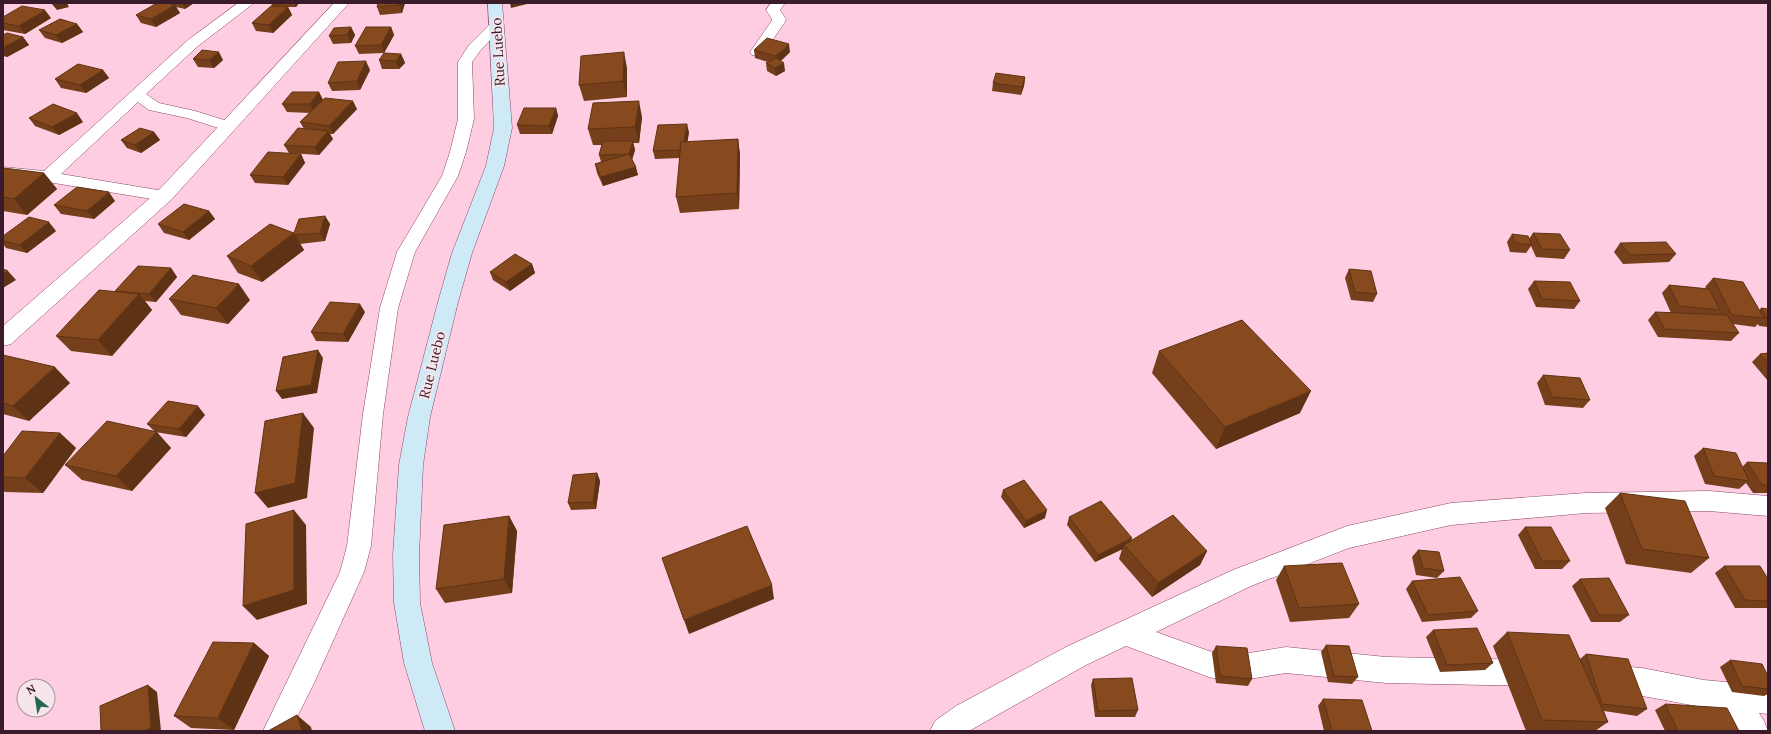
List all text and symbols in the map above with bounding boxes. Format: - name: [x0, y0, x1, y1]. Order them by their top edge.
- street label: Rue Luebo: [487, 17, 509, 87]
- street label: Rue Luebo: [415, 329, 449, 401]
- north arrow: [16, 678, 56, 718]
- text: N: [24, 681, 39, 698]

